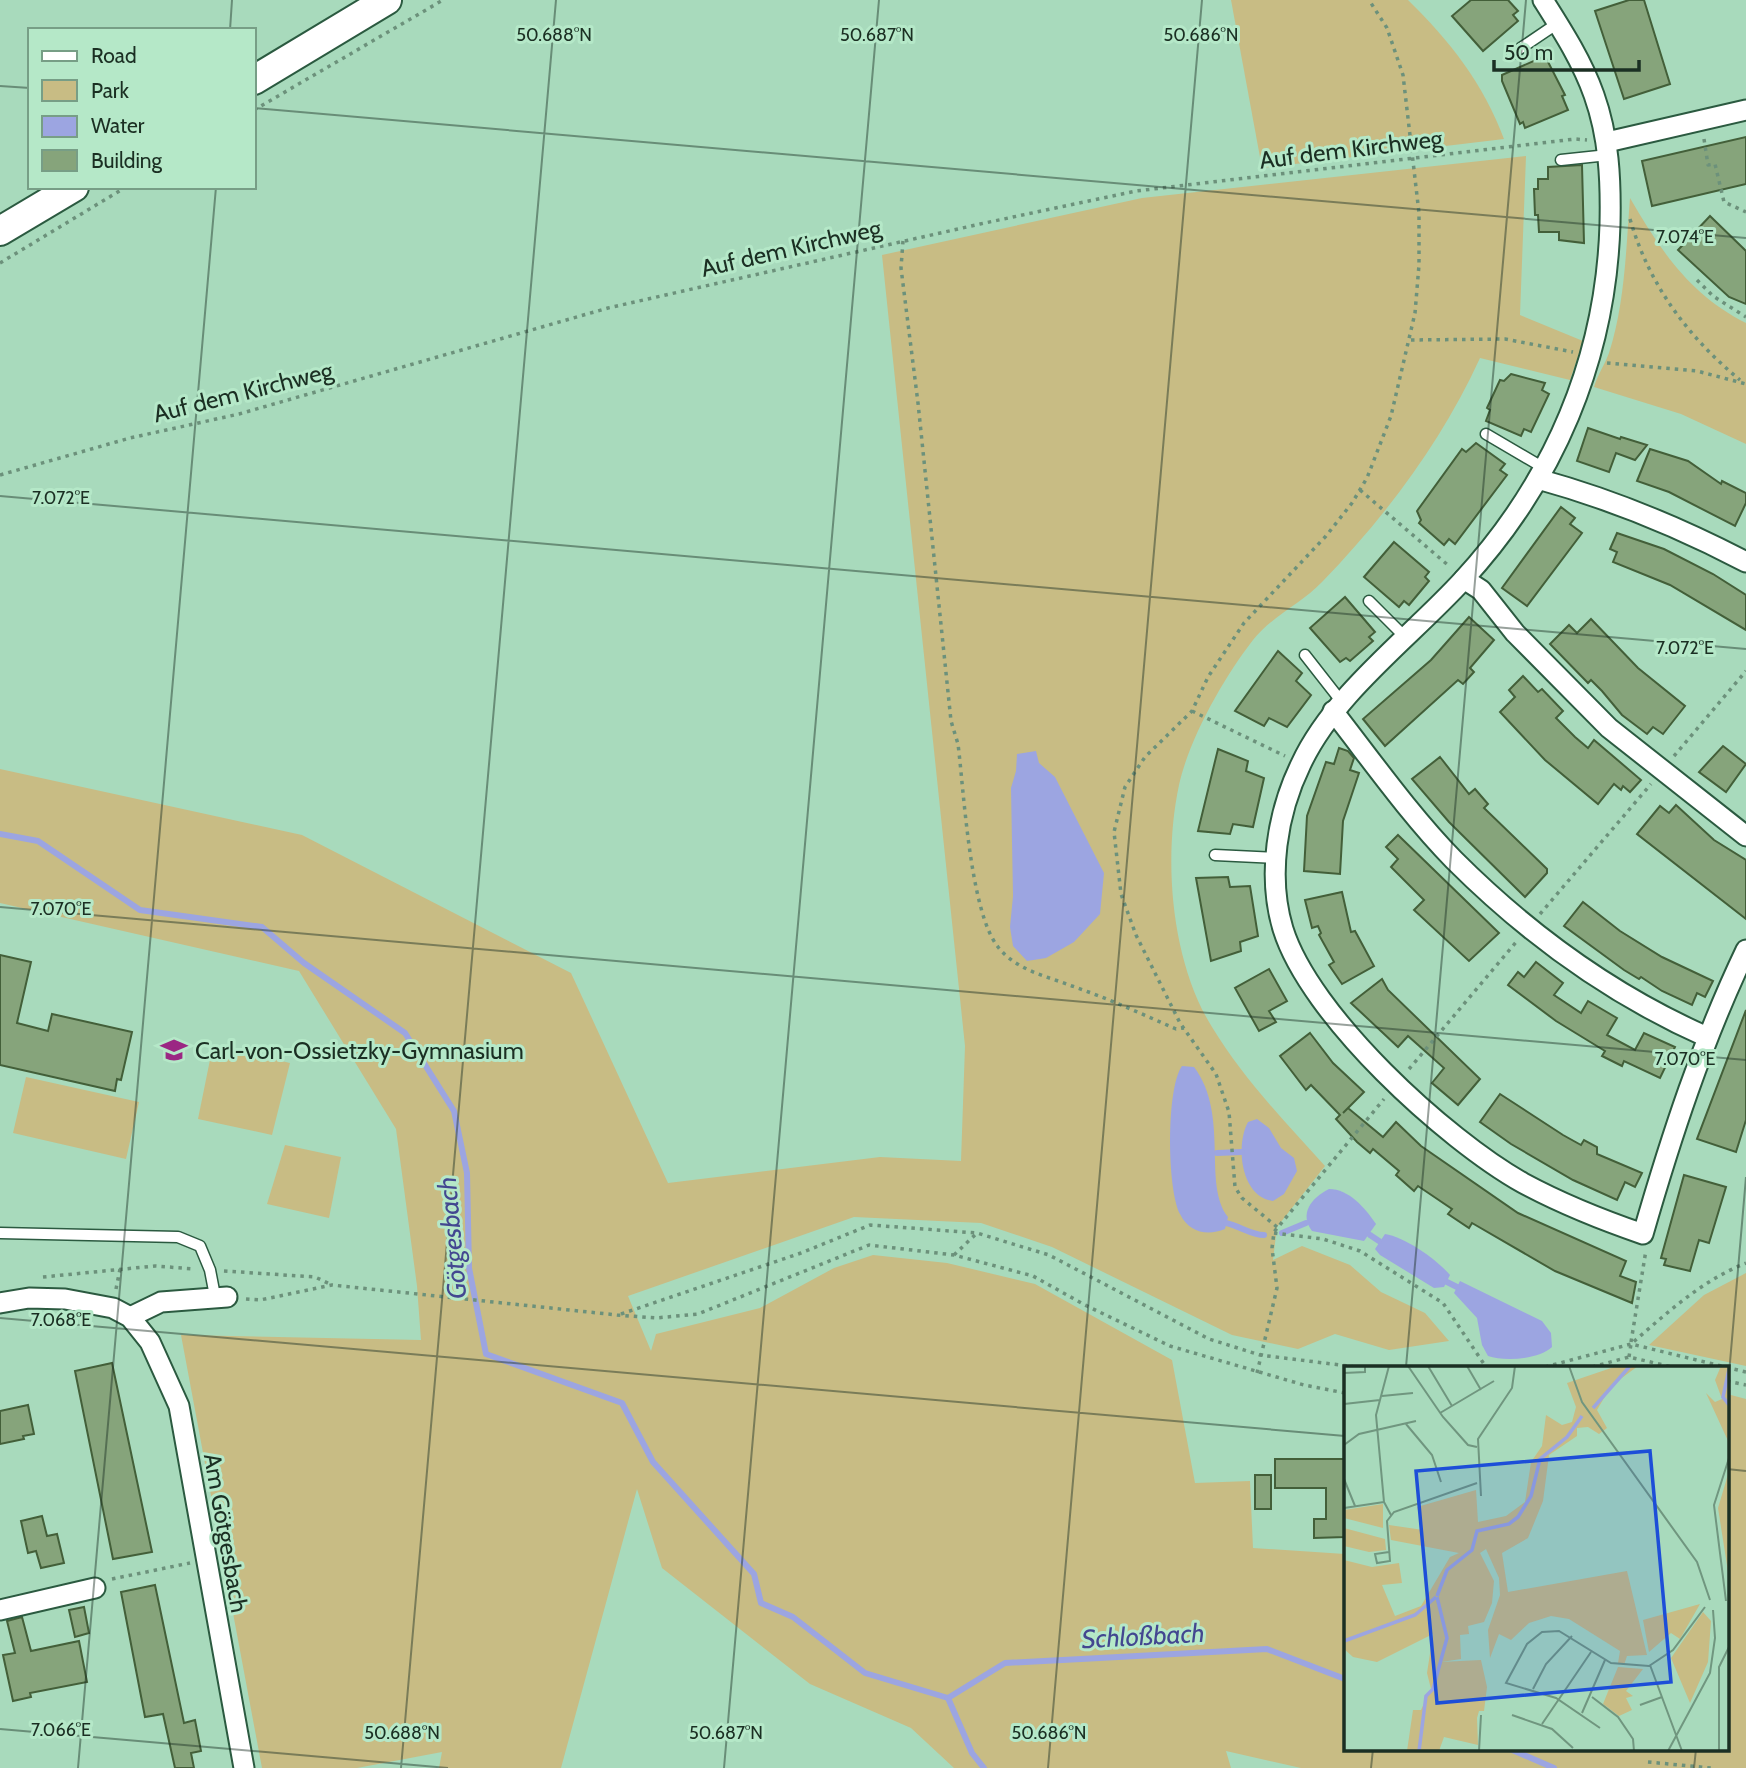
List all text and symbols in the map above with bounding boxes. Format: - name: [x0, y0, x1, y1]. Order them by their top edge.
- text: 50.688°N: [516, 24, 592, 46]
- text: 50.687°N: [840, 24, 914, 46]
- text: 50.686°N: [1164, 24, 1238, 46]
- legend: [28, 28, 256, 189]
- scale bar: [1494, 28, 1639, 72]
- text: 50 m: [1504, 40, 1553, 65]
- text: Road: [91, 43, 137, 68]
- text: Park: [91, 78, 129, 103]
- text: Water: [91, 113, 145, 138]
- street label: Auf dem Kirchweg: [1258, 123, 1445, 175]
- text: Building: [91, 148, 163, 173]
- street label: Auf dem Kirchweg: [698, 213, 885, 283]
- text: 7.074°E: [1656, 226, 1714, 248]
- street label: Auf dem Kirchweg: [150, 355, 337, 428]
- text: 7.072°E: [32, 487, 90, 509]
- text: 7.072°E: [1656, 637, 1714, 659]
- text: 7.070°E: [31, 898, 91, 920]
- school or university icon: Carl-von-Ossietzky-Gymnasium: [159, 1035, 189, 1065]
- place label: Carl-von-Ossietzky-Gymnasium: [195, 1036, 524, 1065]
- text: 7.070°E: [1655, 1048, 1715, 1070]
- water label: Götgesbach: [431, 1176, 473, 1300]
- text: 7.068°E: [31, 1309, 91, 1331]
- inset map: [1344, 1366, 1728, 1750]
- street label: Am Götgesbach: [198, 1451, 254, 1615]
- water label: Schloßbach: [1081, 1617, 1205, 1655]
- text: 7.066°E: [31, 1719, 91, 1741]
- text: 50.688°N: [364, 1722, 440, 1744]
- text: 50.687°N: [689, 1722, 763, 1744]
- text: 50.686°N: [1012, 1722, 1086, 1744]

